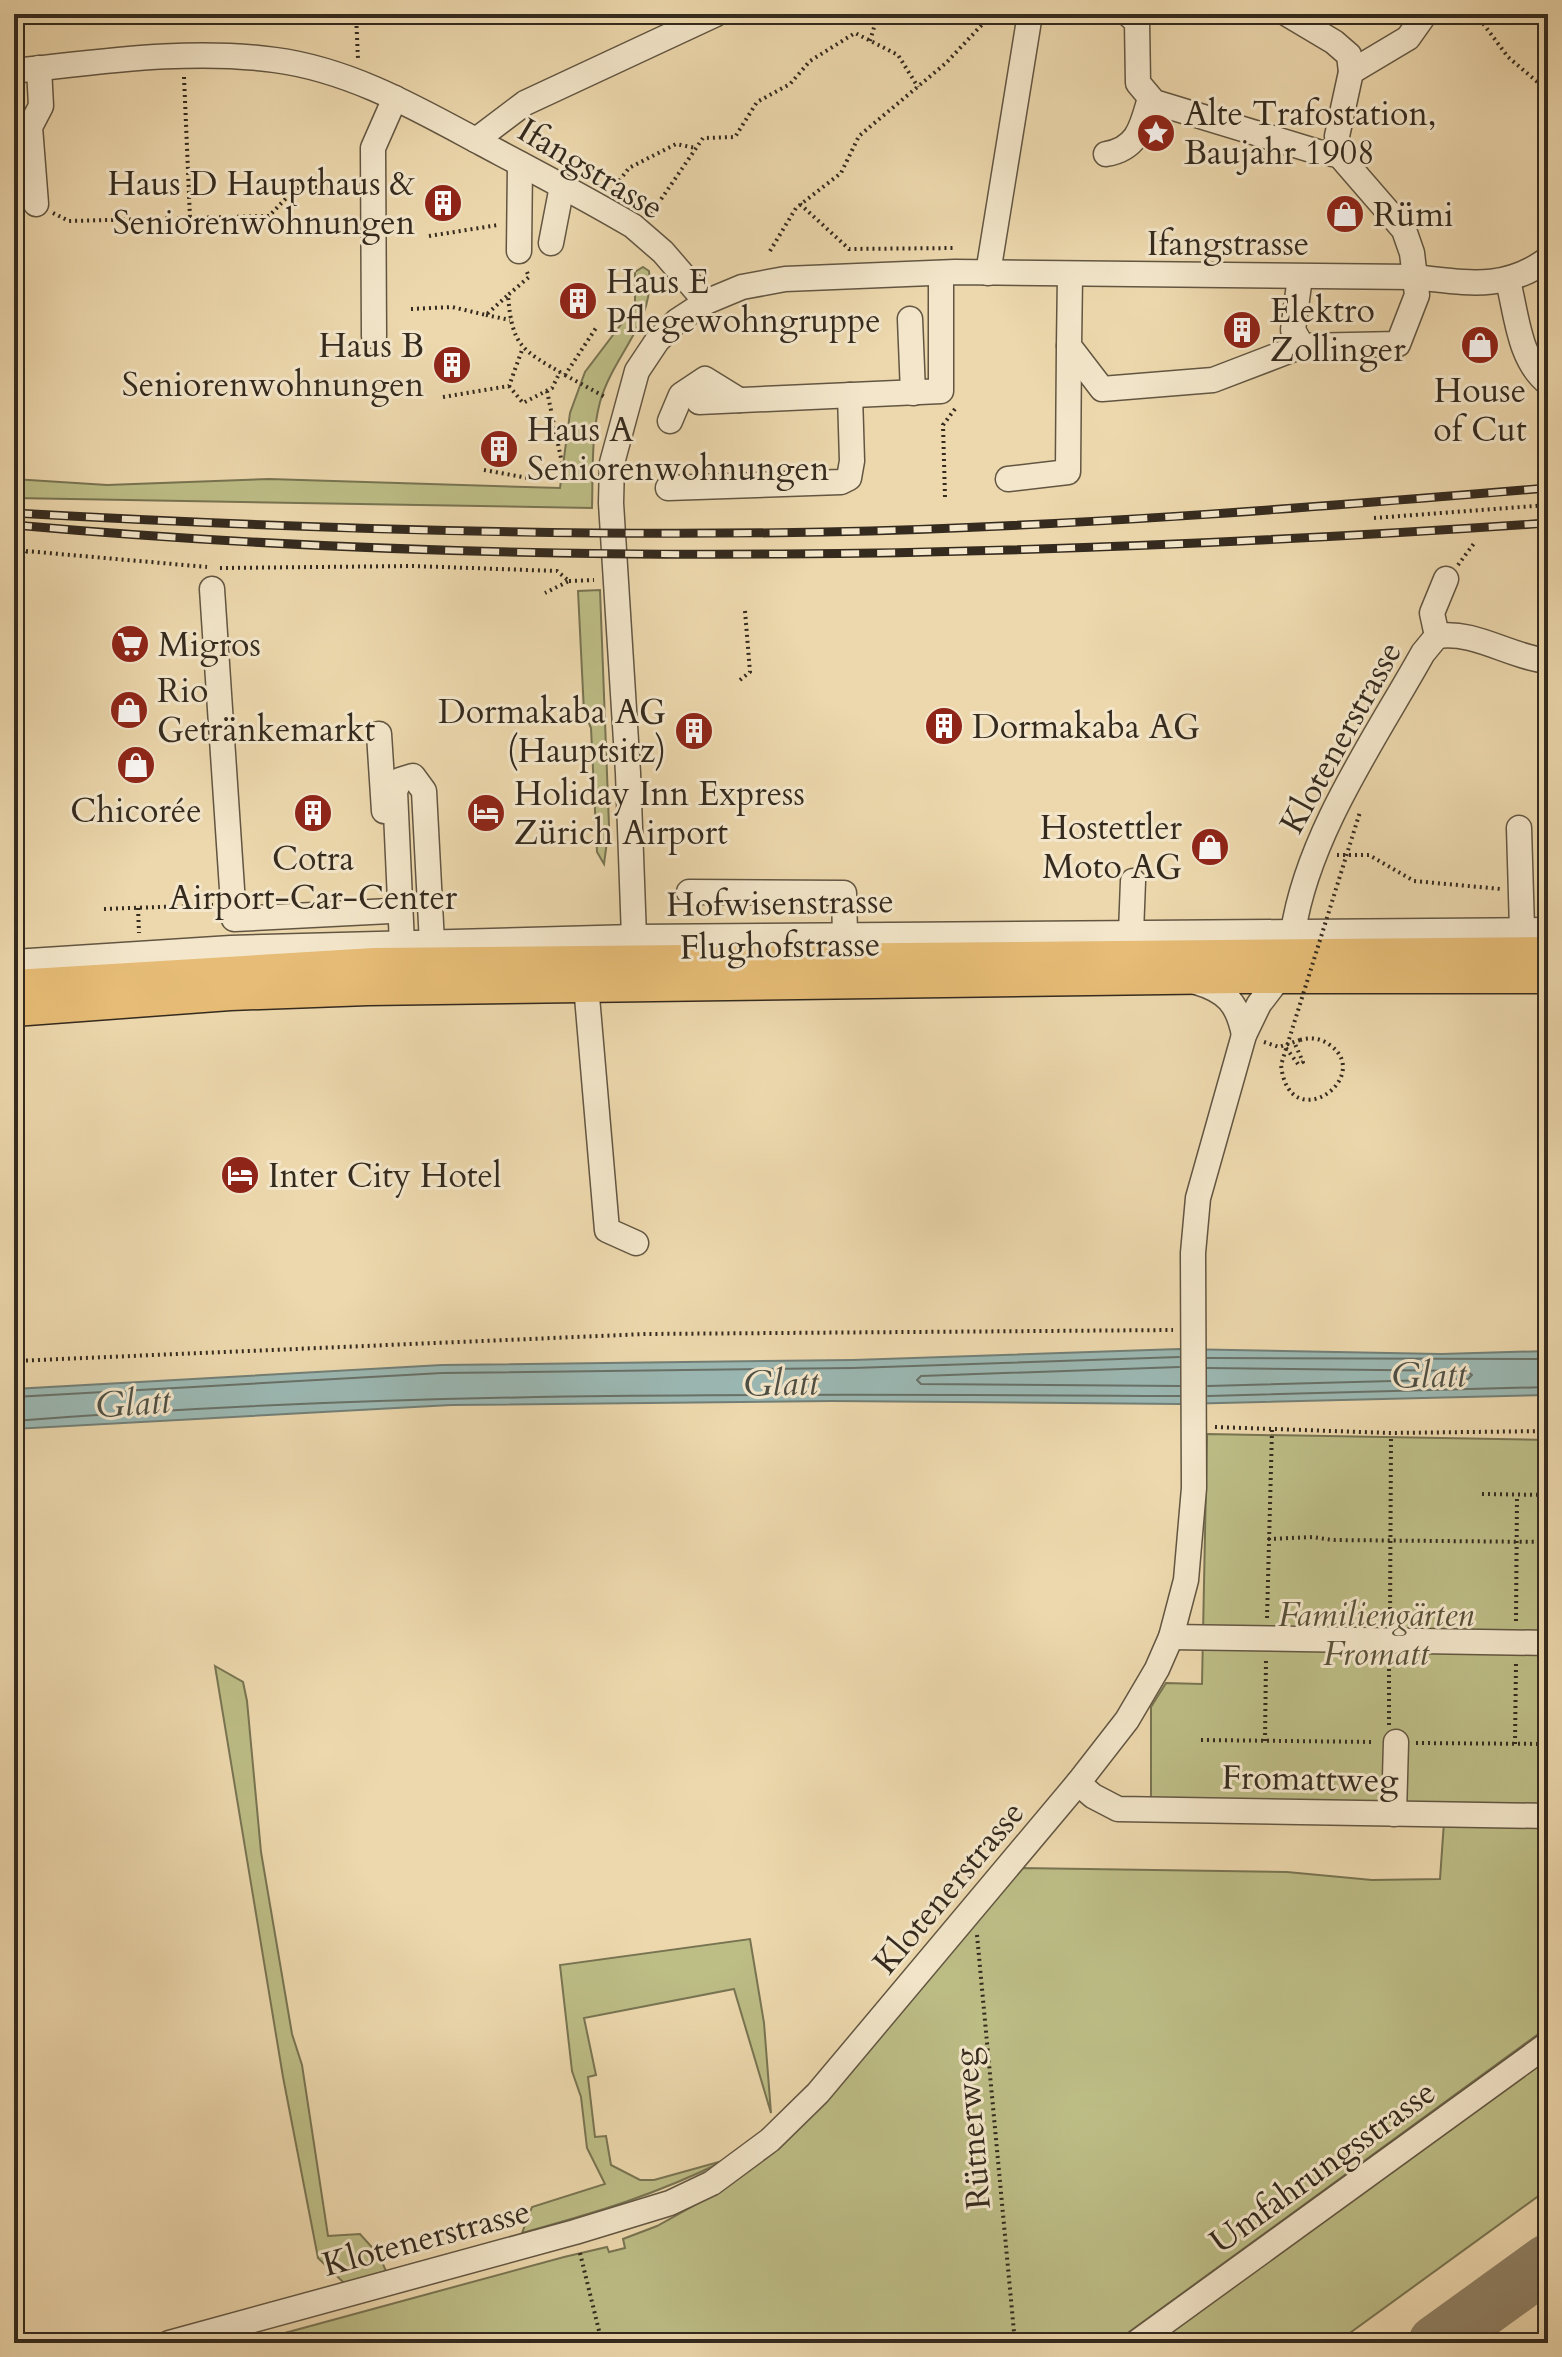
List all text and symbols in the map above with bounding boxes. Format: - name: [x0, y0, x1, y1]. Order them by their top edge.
- place label: Alte Trafostation, Baujahr 1908: [1184, 91, 1436, 176]
- street label: Ifangstrasse: [509, 107, 672, 230]
- place icon: Alte Trafostation, Baujahr 1908: [1135, 112, 1177, 154]
- place label: Haus D Haupthaus & Seniorenwohnungen: [108, 161, 415, 246]
- building icon: Haus D Haupthaus & Seniorenwohnungen: [422, 182, 464, 224]
- place label: Rümi: [1373, 192, 1454, 238]
- shop icon: Rümi: [1324, 193, 1366, 235]
- street label: Ifangstrasse: [1147, 221, 1309, 267]
- place label: Haus E Pflegewohngruppe: [606, 259, 881, 344]
- building icon: Haus E Pflegewohngruppe: [557, 280, 599, 322]
- place label: Elektro Zollinger: [1270, 288, 1406, 373]
- building icon: Elektro Zollinger: [1221, 309, 1263, 351]
- place label: Haus B Seniorenwohnungen: [122, 323, 424, 408]
- shop icon: House of Cut: [1459, 324, 1501, 366]
- building icon: Haus B Seniorenwohnungen: [431, 344, 473, 386]
- place label: House of Cut: [1433, 368, 1527, 453]
- place label: Haus A Seniorenwohnungen: [527, 407, 829, 492]
- building icon: Haus A Seniorenwohnungen: [478, 428, 520, 470]
- place label: Migros: [158, 622, 261, 668]
- supermarket icon: Migros: [109, 623, 151, 665]
- street label: Klotenerstrasse: [1269, 633, 1413, 842]
- place label: Rio Getränkemarkt: [157, 668, 375, 753]
- shop icon: Rio Getränkemarkt: [108, 689, 150, 731]
- place label: Dormakaba AG (Hauptsitz): [438, 689, 666, 774]
- place label: Dormakaba AG: [972, 704, 1200, 750]
- building icon: Dormakaba AG: [923, 705, 965, 747]
- building icon: Dormakaba AG (Hauptsitz): [673, 710, 715, 752]
- shop icon: Chicorée: [115, 744, 157, 786]
- place label: Holiday Inn Express Zürich Airport: [514, 771, 805, 856]
- place label: Chicorée: [70, 788, 202, 834]
- building icon: Cotra Airport-Car-Center: [292, 792, 334, 834]
- hotel icon: Holiday Inn Express Zürich Airport: [465, 792, 507, 834]
- place label: Hostettler Moto AG: [1040, 805, 1183, 890]
- shop icon: Hostettler Moto AG: [1189, 826, 1231, 868]
- place label: Cotra Airport-Car-Center: [169, 836, 458, 921]
- street label: Hofwisenstrasse: [666, 878, 894, 928]
- street label: Flughofstrasse: [679, 921, 881, 971]
- place label: Inter City Hotel: [268, 1153, 502, 1199]
- hotel icon: Inter City Hotel: [219, 1154, 261, 1196]
- water label: Glatt: [1391, 1350, 1469, 1401]
- water label: Glatt: [743, 1358, 821, 1409]
- water label: Glatt: [94, 1376, 174, 1431]
- park label: Familiengärten Fromatt: [1278, 1592, 1474, 1677]
- street label: Fromattweg: [1221, 1754, 1399, 1804]
- street label: Klotenerstrasse: [863, 1791, 1035, 1984]
- street label: Rütnerweg: [942, 2046, 1002, 2212]
- street label: Umfahrungsstrasse: [1200, 2069, 1445, 2264]
- street label: Klotenerstrasse: [317, 2188, 535, 2288]

